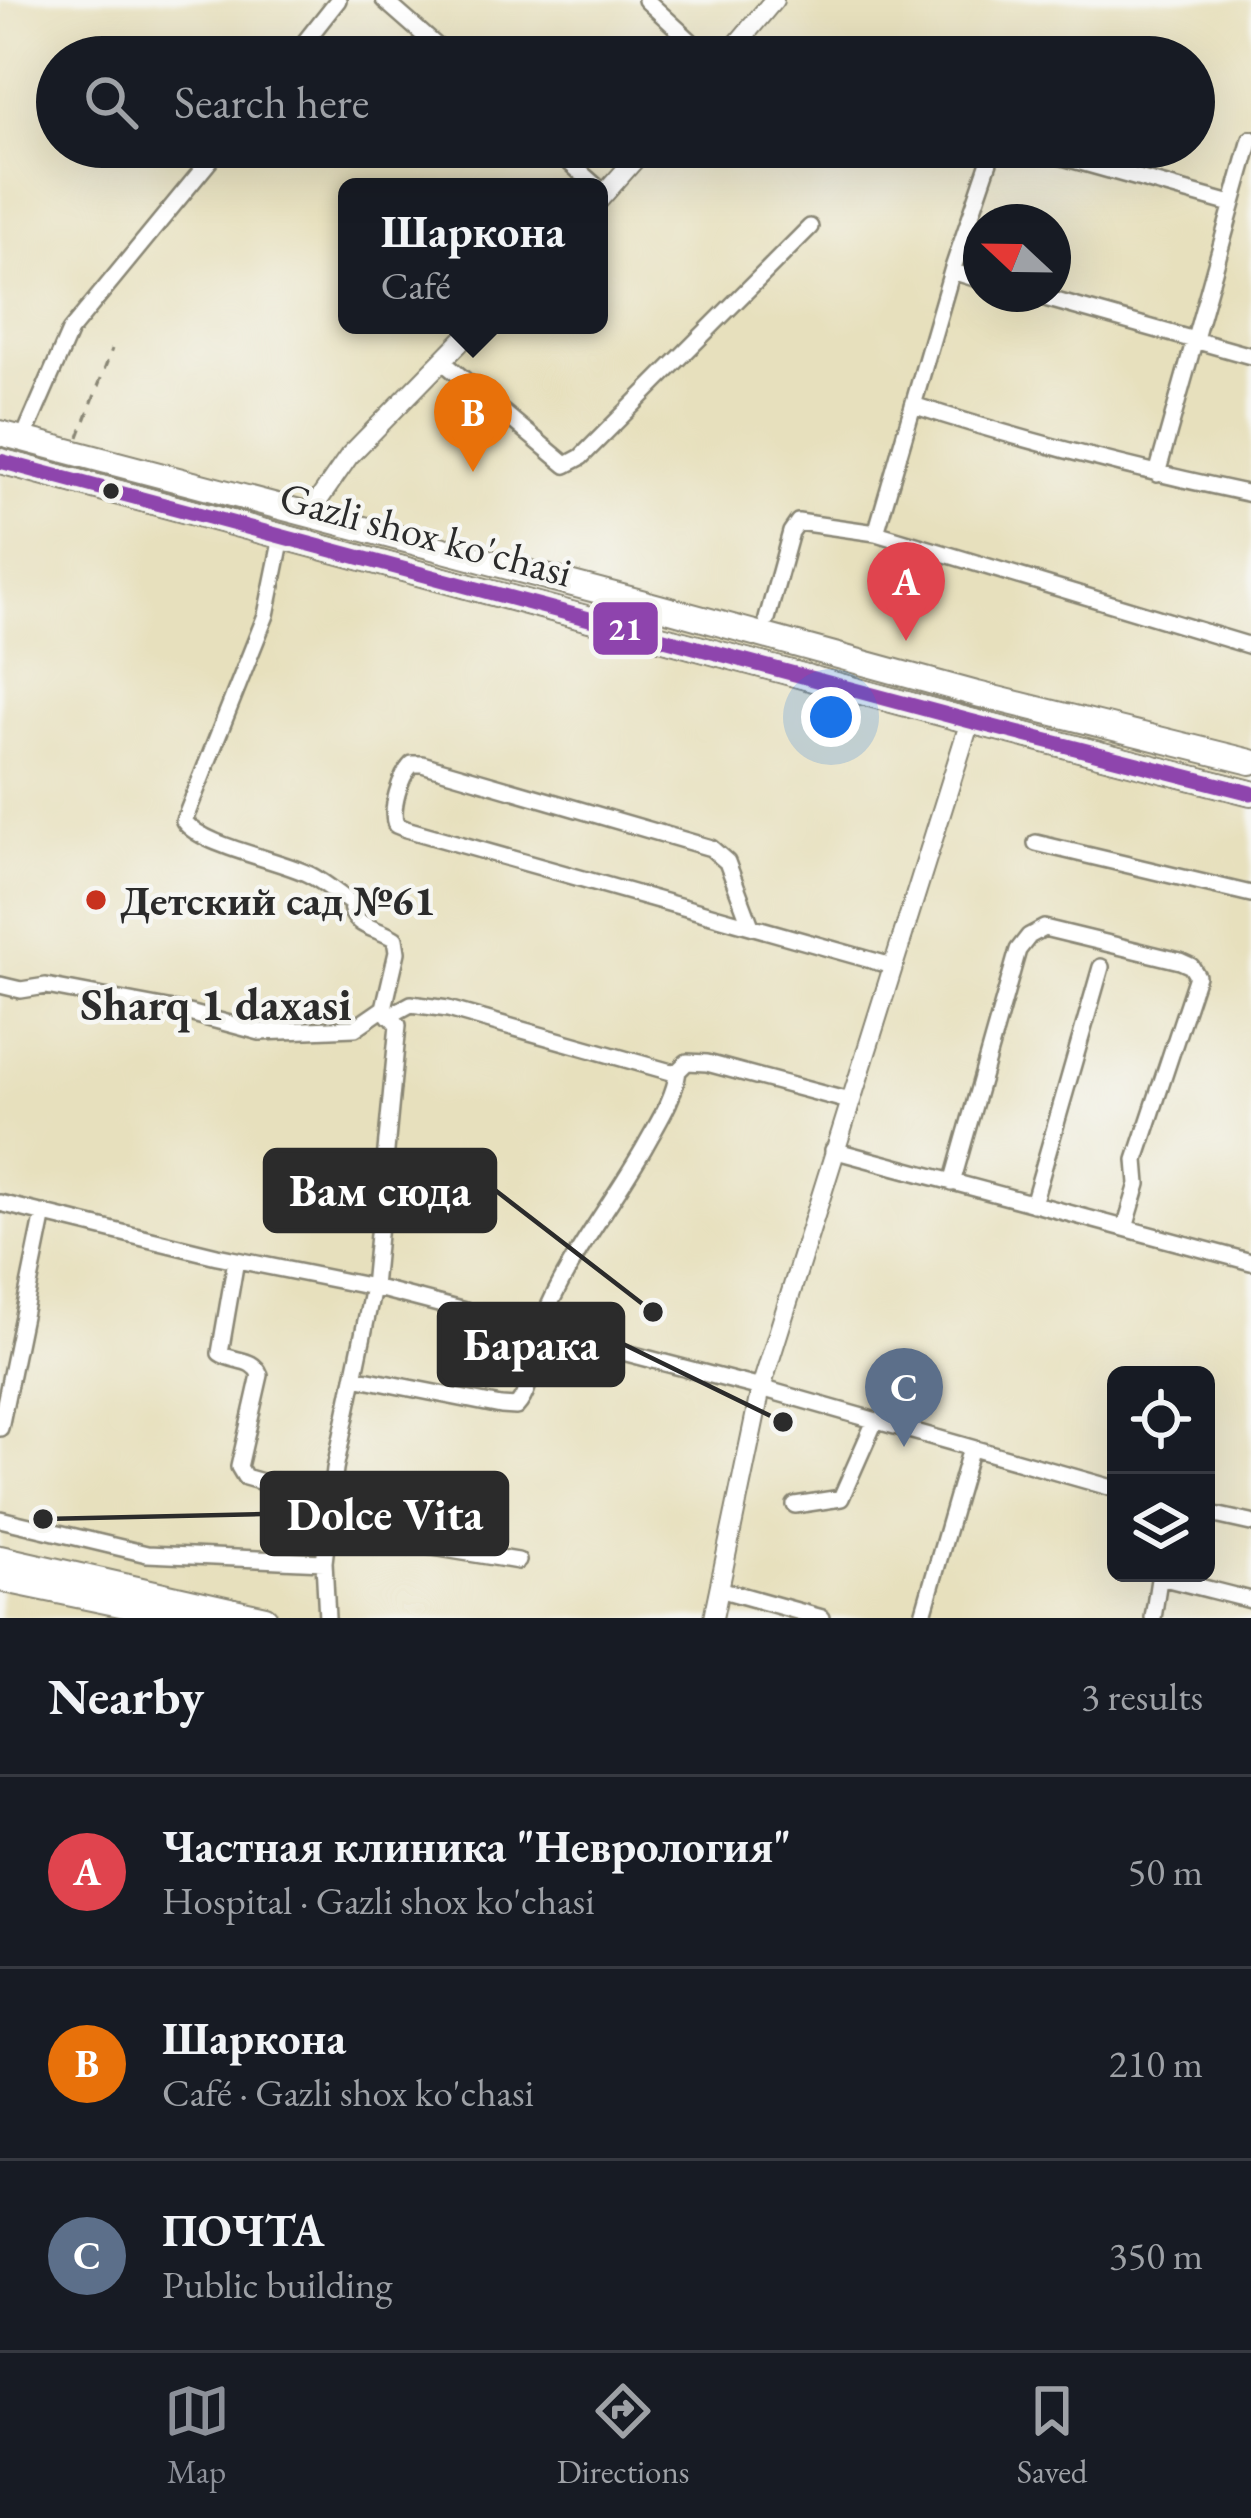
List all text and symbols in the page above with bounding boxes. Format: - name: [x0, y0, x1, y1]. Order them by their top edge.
- search box: [36, 36, 1215, 168]
- icon: search: [78, 69, 144, 135]
- text: Search here: [174, 73, 369, 131]
- popup: [338, 178, 608, 334]
- text: Шаркона: [381, 202, 565, 260]
- north arrow: [963, 204, 1071, 312]
- text: Café: [381, 260, 451, 311]
- pin: B: [434, 373, 512, 472]
- street label: Gazli shox ko'chasi: [274, 469, 578, 599]
- unlabelled marker: [100, 480, 122, 502]
- pin: A: [867, 542, 945, 641]
- line badge: 21: [591, 600, 660, 657]
- text: 21: [608, 607, 642, 650]
- your location: [801, 687, 861, 747]
- place label: Детский сад №61: [120, 873, 436, 928]
- marker: Детский сад №61: [83, 887, 109, 913]
- district label: Sharq 1 daxasi: [81, 975, 351, 1033]
- callout: Вам сюда: [265, 1150, 495, 1231]
- text: Вам сюда: [289, 1161, 471, 1219]
- callout: Барака: [439, 1304, 623, 1385]
- text: Барака: [463, 1315, 599, 1373]
- pin: C: [865, 1348, 943, 1447]
- map controls: [1107, 1366, 1215, 1582]
- button: locate: [1107, 1366, 1215, 1474]
- callout: Dolce Vita: [262, 1473, 507, 1554]
- button: layers: [1107, 1474, 1215, 1582]
- text: Dolce Vita: [287, 1485, 484, 1543]
- text: Nearby: [48, 1663, 204, 1729]
- text: 3 results: [1081, 1671, 1203, 1722]
- text: Частная клиника "Неврология": [162, 1817, 791, 1875]
- text: A: [73, 1846, 101, 1897]
- text: 50 m: [1127, 1846, 1203, 1897]
- text: Hospital · Gazli shox ko'chasi: [162, 1875, 595, 1926]
- text: Шаркона: [162, 2009, 346, 2067]
- text: B: [75, 2038, 99, 2089]
- text: 210 m: [1109, 2038, 1203, 2089]
- text: Café · Gazli shox ko'chasi: [162, 2067, 534, 2118]
- text: ПОЧТА: [162, 2201, 324, 2259]
- text: C: [73, 2230, 101, 2281]
- text: 350 m: [1109, 2230, 1203, 2281]
- text: Public building: [162, 2259, 393, 2310]
- tab: Map: [164, 2378, 230, 2493]
- tab: Directions: [557, 2378, 690, 2493]
- tab: Saved: [1017, 2378, 1087, 2493]

